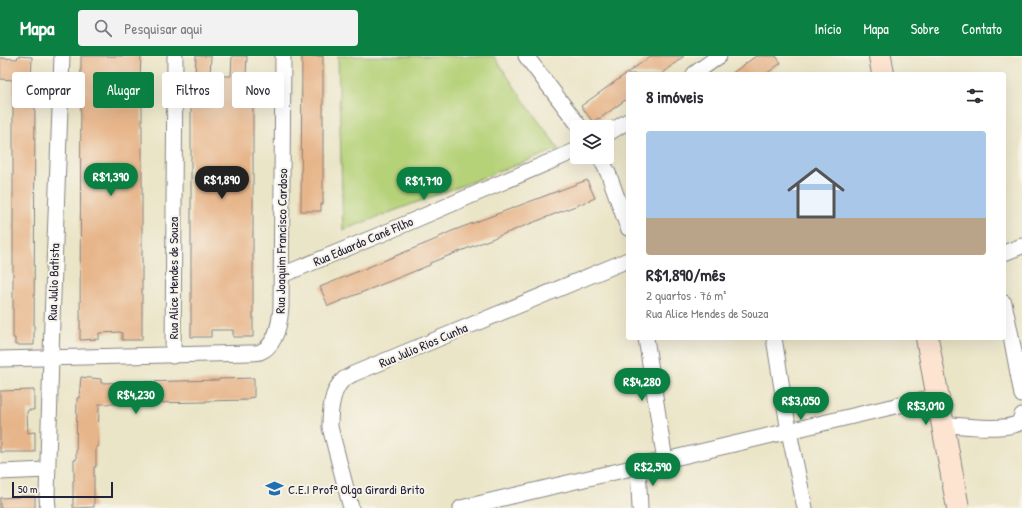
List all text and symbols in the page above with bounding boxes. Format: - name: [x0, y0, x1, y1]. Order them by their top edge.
- search box: [78, 10, 358, 46]
- text: Mapa: [20, 15, 54, 41]
- icon: search: [92, 17, 114, 39]
- text: Pesquisar aqui: [124, 18, 203, 39]
- text: Início: [815, 19, 841, 38]
- text: Mapa: [863, 19, 889, 38]
- text: Sobre: [911, 19, 940, 38]
- text: Contato: [962, 19, 1002, 38]
- chip: Comprar: [12, 72, 85, 108]
- chip: Alugar: [93, 72, 154, 108]
- chip: Filtros: [162, 72, 224, 108]
- chip: Novo: [232, 72, 284, 108]
- text: 8 imóveis: [646, 85, 703, 108]
- icon: filters: [964, 85, 986, 107]
- map controls: [570, 120, 614, 164]
- button: layers: [570, 120, 614, 164]
- icon: home: [780, 157, 852, 229]
- pin: R$1,390: [74, 163, 148, 197]
- pin: R$1,890: [185, 166, 259, 200]
- text: R$1,390: [93, 167, 129, 185]
- pin: R$1,710: [387, 167, 461, 201]
- street label: Rua Joaquim Francisco Cardoso: [271, 168, 291, 314]
- text: R$1,890: [204, 170, 240, 188]
- text: R$1,710: [406, 171, 442, 189]
- street label: Rua Eduardo Cané Filho: [310, 212, 416, 270]
- street label: Rua Alice Mendes de Souza: [164, 217, 182, 339]
- street label: Rua Julio Batista: [43, 243, 63, 321]
- text: R$1,890/mês: [646, 263, 725, 286]
- text: 2 quartos · 76 m²: [646, 286, 726, 304]
- text: Rua Alice Mendes de Souza: [646, 304, 768, 322]
- street label: Rua Julio Rios Cunha: [376, 318, 470, 372]
- pin: R$4,280: [605, 368, 679, 402]
- text: R$4,280: [623, 372, 661, 390]
- pin: R$4,230: [99, 381, 173, 415]
- text: R$4,230: [117, 385, 155, 403]
- pin: R$3,050: [764, 387, 838, 421]
- text: R$3,050: [782, 391, 820, 409]
- pin: R$3,010: [889, 392, 963, 426]
- text: R$3,010: [907, 396, 945, 414]
- pin: R$2,590: [616, 453, 690, 487]
- text: R$2,590: [634, 457, 672, 475]
- school or university icon: C.E.I Profª Olga Girardi Brito: [265, 479, 285, 499]
- scale bar: [12, 480, 113, 499]
- place label: C.E.I Profª Olga Girardi Brito: [288, 480, 424, 498]
- text: 50 m: [18, 482, 38, 496]

